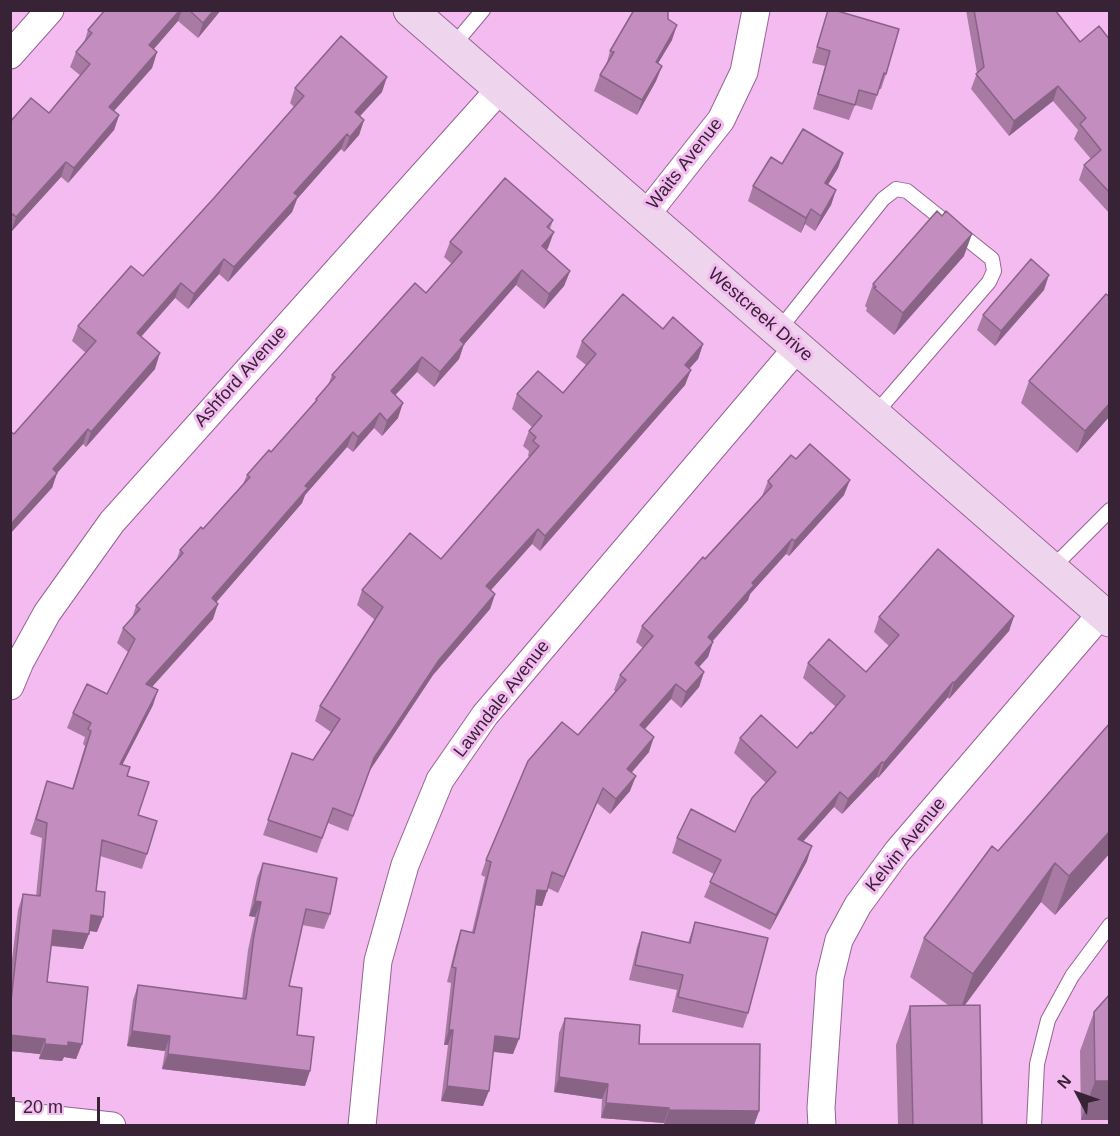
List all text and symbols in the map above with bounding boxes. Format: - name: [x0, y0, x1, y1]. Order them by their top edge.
- street label: Waits Avenue: [643, 114, 727, 214]
- street label: Westcreek Drive: [703, 264, 817, 366]
- street label: Ashford Avenue: [190, 322, 292, 432]
- street label: Lawndale Avenue: [450, 636, 554, 762]
- street label: Kelvin Avenue: [861, 794, 951, 896]
- north arrow: [1048, 1064, 1108, 1124]
- text: N: [1054, 1072, 1074, 1092]
- scale bar: [15, 1085, 104, 1123]
- text: 20 m: [23, 1097, 63, 1117]

